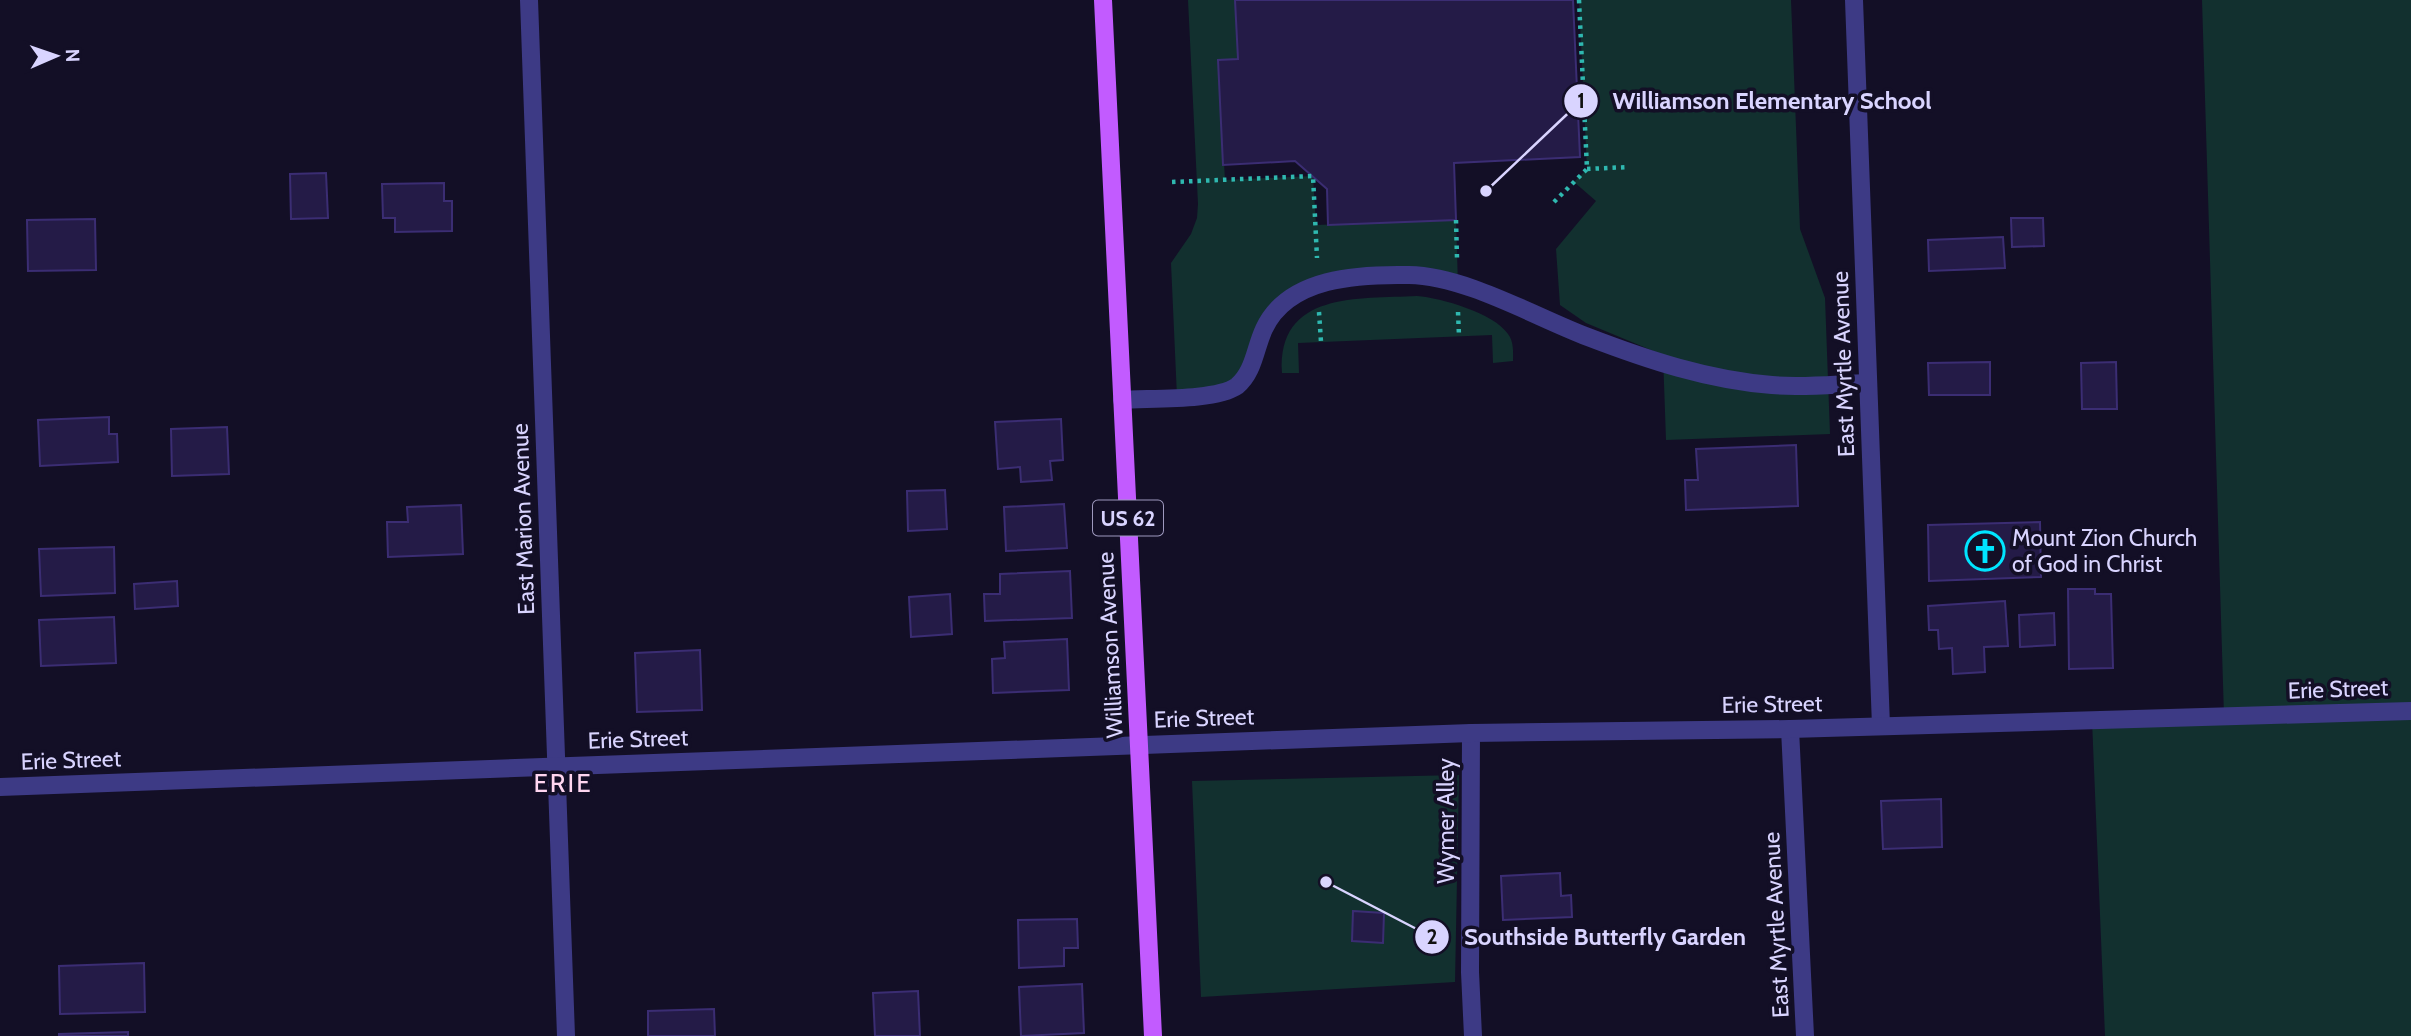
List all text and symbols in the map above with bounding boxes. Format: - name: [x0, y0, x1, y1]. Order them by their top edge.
- north arrow: [21, 21, 91, 91]
- text: N: [61, 48, 84, 63]
- callout: Williamson Elementary School: [1563, 79, 1945, 124]
- text: Williamson Elementary School: [1612, 86, 1932, 115]
- text: 1: [1577, 88, 1585, 113]
- street label: East Myrtle Avenue: [1826, 270, 1860, 458]
- street label: East Marion Avenue: [506, 423, 540, 615]
- road number: US 62: [1093, 500, 1163, 536]
- place label: Mount Zion Church of God in Christ: [2012, 524, 2197, 578]
- church icon: Mount Zion Church of God in Christ: [1964, 530, 2006, 572]
- street label: Williamson Avenue: [1091, 551, 1129, 739]
- street label: Erie Street: [2287, 673, 2389, 705]
- street label: Erie Street: [1721, 689, 1823, 719]
- street label: Erie Street: [1153, 702, 1255, 734]
- street label: Erie Street: [587, 723, 689, 755]
- street label: Erie Street: [20, 744, 122, 776]
- street label: Wymer Alley: [1432, 758, 1460, 884]
- district label: ERIE: [533, 767, 593, 799]
- street label: East Myrtle Avenue: [1757, 831, 1795, 1019]
- callout: Southside Butterfly Garden: [1415, 914, 1760, 959]
- text: Southside Butterfly Garden: [1464, 922, 1746, 951]
- text: 2: [1426, 924, 1438, 949]

